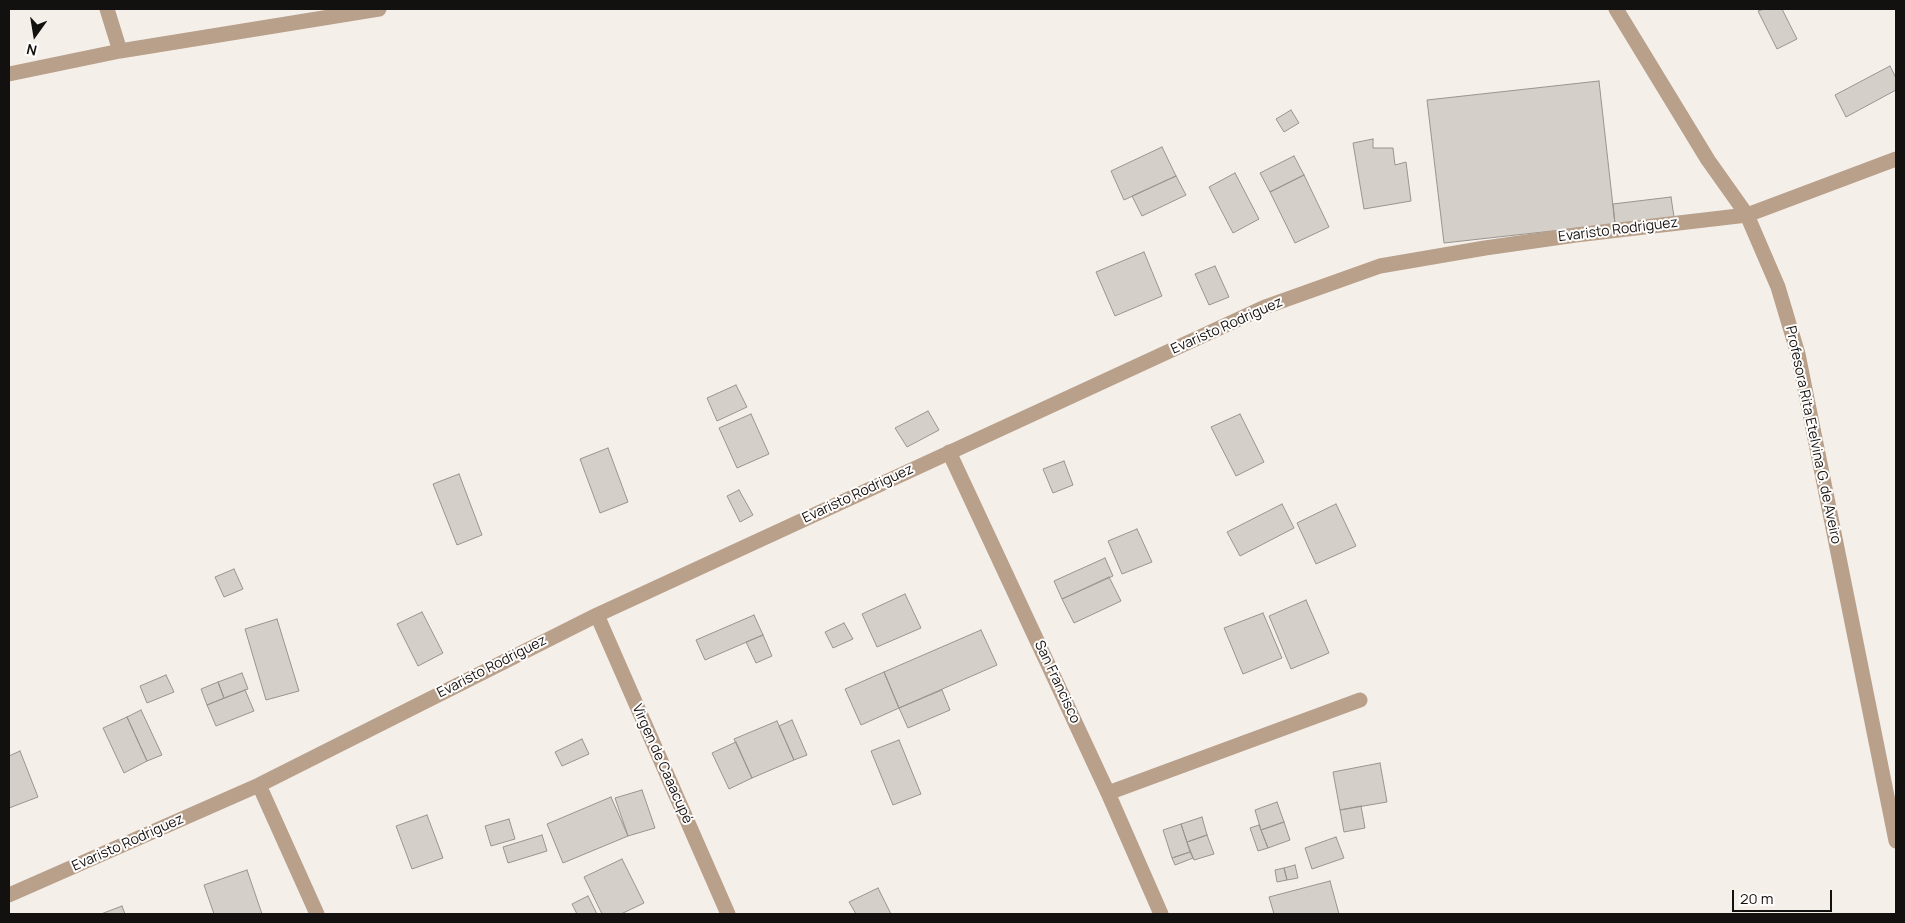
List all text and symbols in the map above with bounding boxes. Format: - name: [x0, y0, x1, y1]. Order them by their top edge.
- north arrow: [10, 10, 60, 60]
- text: N: [24, 40, 39, 60]
- street label: Evaristo Rodriguez: [1557, 214, 1679, 246]
- street label: Evaristo Rodriguez: [1169, 294, 1285, 358]
- street label: Profesora Rita Etelvina G. de Aveiro: [1782, 324, 1844, 546]
- street label: Evaristo Rodriguez: [800, 461, 916, 527]
- street label: Evaristo Rodriguez: [435, 632, 549, 702]
- street label: San Francisco: [1031, 638, 1083, 726]
- street label: Virgen de Caaacupé: [628, 702, 696, 826]
- street label: Evaristo Rodriguez: [70, 811, 186, 875]
- scale bar: [1735, 880, 1835, 912]
- text: 20 m: [1740, 888, 1773, 909]

